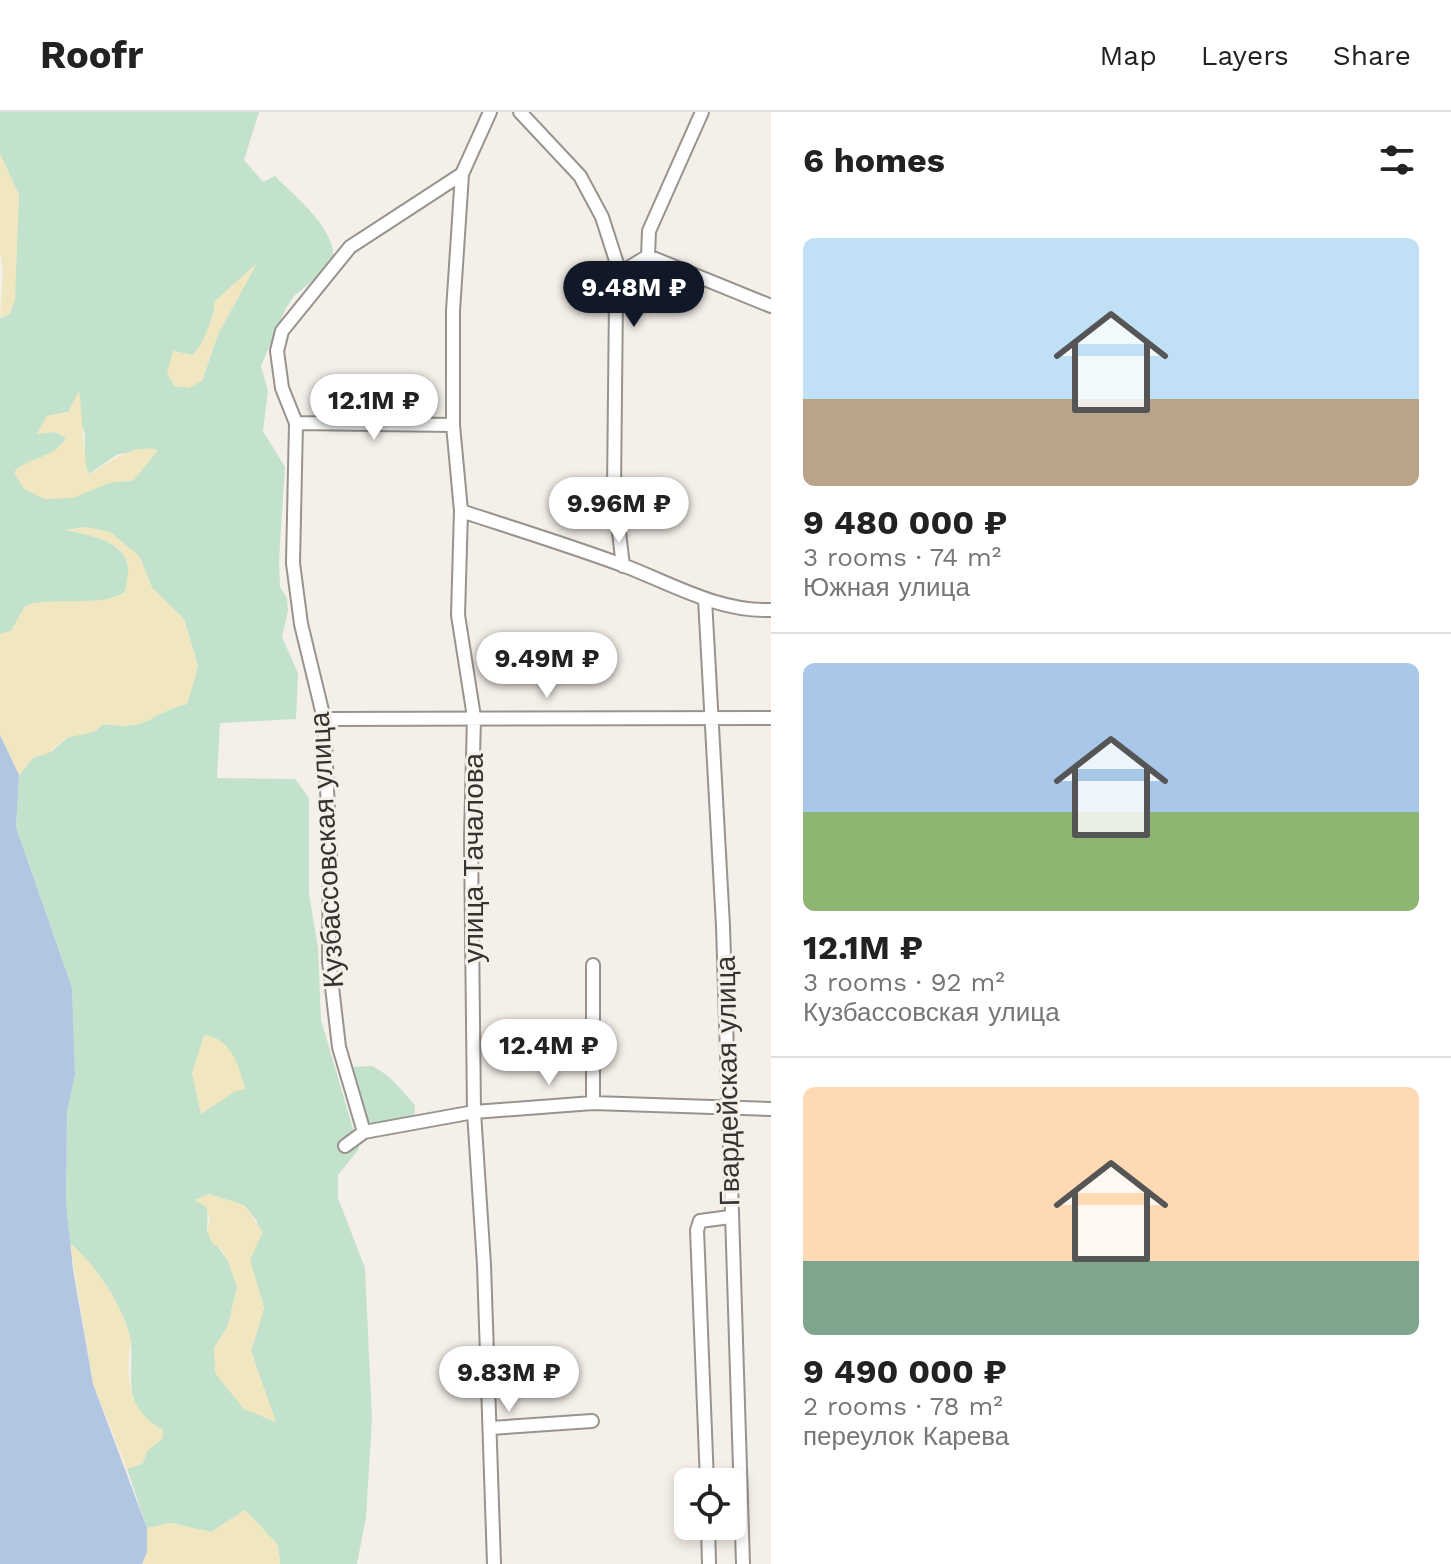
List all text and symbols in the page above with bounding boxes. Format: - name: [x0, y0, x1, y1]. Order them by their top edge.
- text: Roofr: [40, 33, 143, 77]
- text: Map: [1100, 39, 1157, 72]
- text: Layers: [1201, 39, 1289, 72]
- text: Share: [1333, 39, 1411, 72]
- icon: filters: [1375, 138, 1419, 182]
- text: 6 homes: [803, 140, 945, 180]
- pin: 9.48M ₽: [560, 261, 708, 329]
- text: 9.48M ₽: [581, 272, 687, 302]
- icon: home: [1039, 290, 1183, 434]
- pin: 12.1M ₽: [300, 374, 448, 442]
- text: 12.1M ₽: [328, 385, 420, 415]
- pin: 9.96M ₽: [545, 477, 693, 545]
- text: 9.96M ₽: [567, 488, 671, 518]
- text: 9 480 000 ₽: [803, 502, 1007, 542]
- text: 3 rooms · 74 m²: [803, 542, 1001, 572]
- text: Южная улица: [803, 572, 970, 602]
- pin: 9.49M ₽: [473, 632, 621, 700]
- text: 9.49M ₽: [494, 643, 600, 673]
- street label: Кузбассовская улица: [303, 711, 350, 989]
- icon: home: [1039, 715, 1183, 859]
- street label: улица Тачалова: [457, 753, 490, 963]
- text: 12.1M ₽: [803, 927, 923, 967]
- street label: Гвардейская улица: [709, 955, 746, 1206]
- text: 3 rooms · 92 m²: [803, 967, 1005, 997]
- text: Кузбассовская улица: [803, 997, 1060, 1027]
- pin: 12.4M ₽: [475, 1019, 623, 1087]
- text: 12.4M ₽: [499, 1030, 599, 1060]
- icon: home: [1039, 1139, 1183, 1283]
- pin: 9.83M ₽: [435, 1346, 583, 1414]
- text: 9 490 000 ₽: [803, 1351, 1007, 1391]
- text: 9.83M ₽: [457, 1357, 561, 1387]
- text: 2 rooms · 78 m²: [803, 1391, 1003, 1421]
- text: переулок Карева: [803, 1421, 1009, 1451]
- map controls: [674, 1468, 746, 1540]
- button: locate: [674, 1468, 746, 1540]

